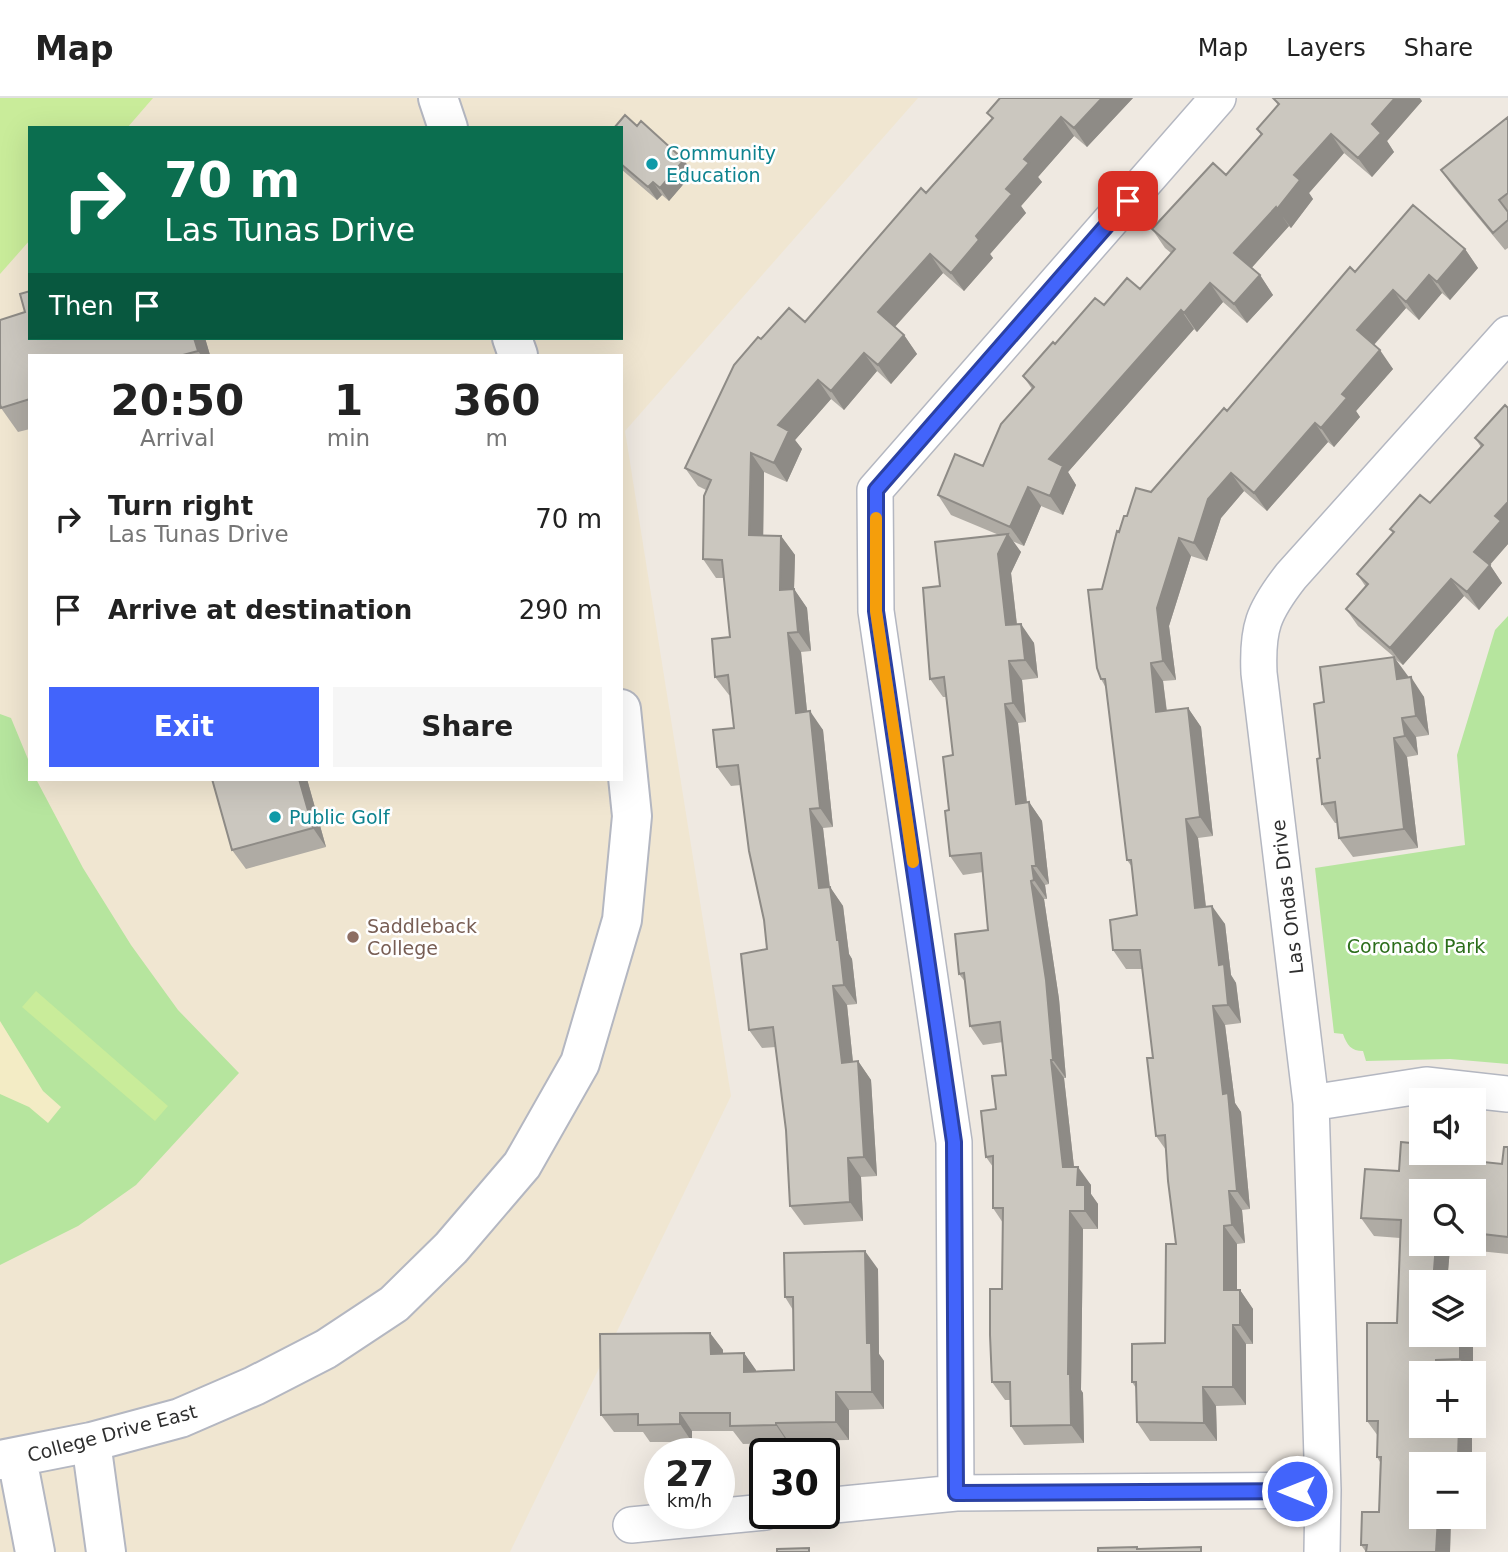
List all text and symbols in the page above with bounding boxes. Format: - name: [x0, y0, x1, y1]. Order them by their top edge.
- text: Map: [35, 29, 114, 68]
- text: Map: [1198, 34, 1248, 62]
- text: Layers: [1286, 34, 1366, 62]
- text: Share: [1404, 34, 1473, 62]
- place label: Community Education: [666, 142, 776, 186]
- text: 70 m: [164, 152, 300, 209]
- icon: right: [49, 154, 140, 245]
- marker: Community Education: [644, 156, 660, 172]
- pin: [1098, 171, 1158, 231]
- icon: arrive: [1109, 182, 1147, 220]
- text: Las Tunas Drive: [164, 211, 415, 249]
- icon: arrive: [128, 287, 166, 325]
- text: Then: [49, 291, 114, 321]
- text: 20:50: [111, 376, 244, 425]
- text: 1: [334, 376, 363, 425]
- text: 360: [453, 376, 540, 425]
- text: Arrival: [140, 425, 215, 451]
- text: min: [327, 425, 370, 451]
- text: m: [485, 425, 508, 451]
- text: Turn right: [108, 491, 253, 521]
- icon: right: [49, 500, 87, 538]
- text: 70 m: [535, 504, 602, 534]
- text: Las Tunas Drive: [108, 521, 289, 547]
- icon: arrive: [49, 591, 87, 629]
- text: Arrive at destination: [108, 595, 412, 625]
- text: 290 m: [519, 595, 602, 625]
- button: Exit: [49, 687, 319, 767]
- button: Share: [333, 687, 602, 767]
- place label: Public Golf: [289, 806, 391, 828]
- marker: Public Golf: [267, 809, 283, 825]
- street label: Las Ondas Drive: [1267, 819, 1307, 975]
- place label: Saddleback College: [367, 915, 477, 959]
- marker: Saddleback College: [345, 929, 361, 945]
- park label: Coronado Park: [1347, 935, 1485, 957]
- map controls: [1409, 1088, 1486, 1529]
- button: sound: [1409, 1088, 1486, 1165]
- button: search: [1409, 1179, 1486, 1256]
- button: layers: [1409, 1270, 1486, 1347]
- button: +: [1409, 1361, 1486, 1438]
- street label: College Drive East: [25, 1400, 199, 1466]
- speed limit sign: 30: [749, 1438, 840, 1529]
- button: −: [1409, 1452, 1486, 1529]
- text: 27: [665, 1454, 714, 1494]
- position arrow: [1260, 1454, 1334, 1528]
- text: km/h: [667, 1490, 712, 1511]

